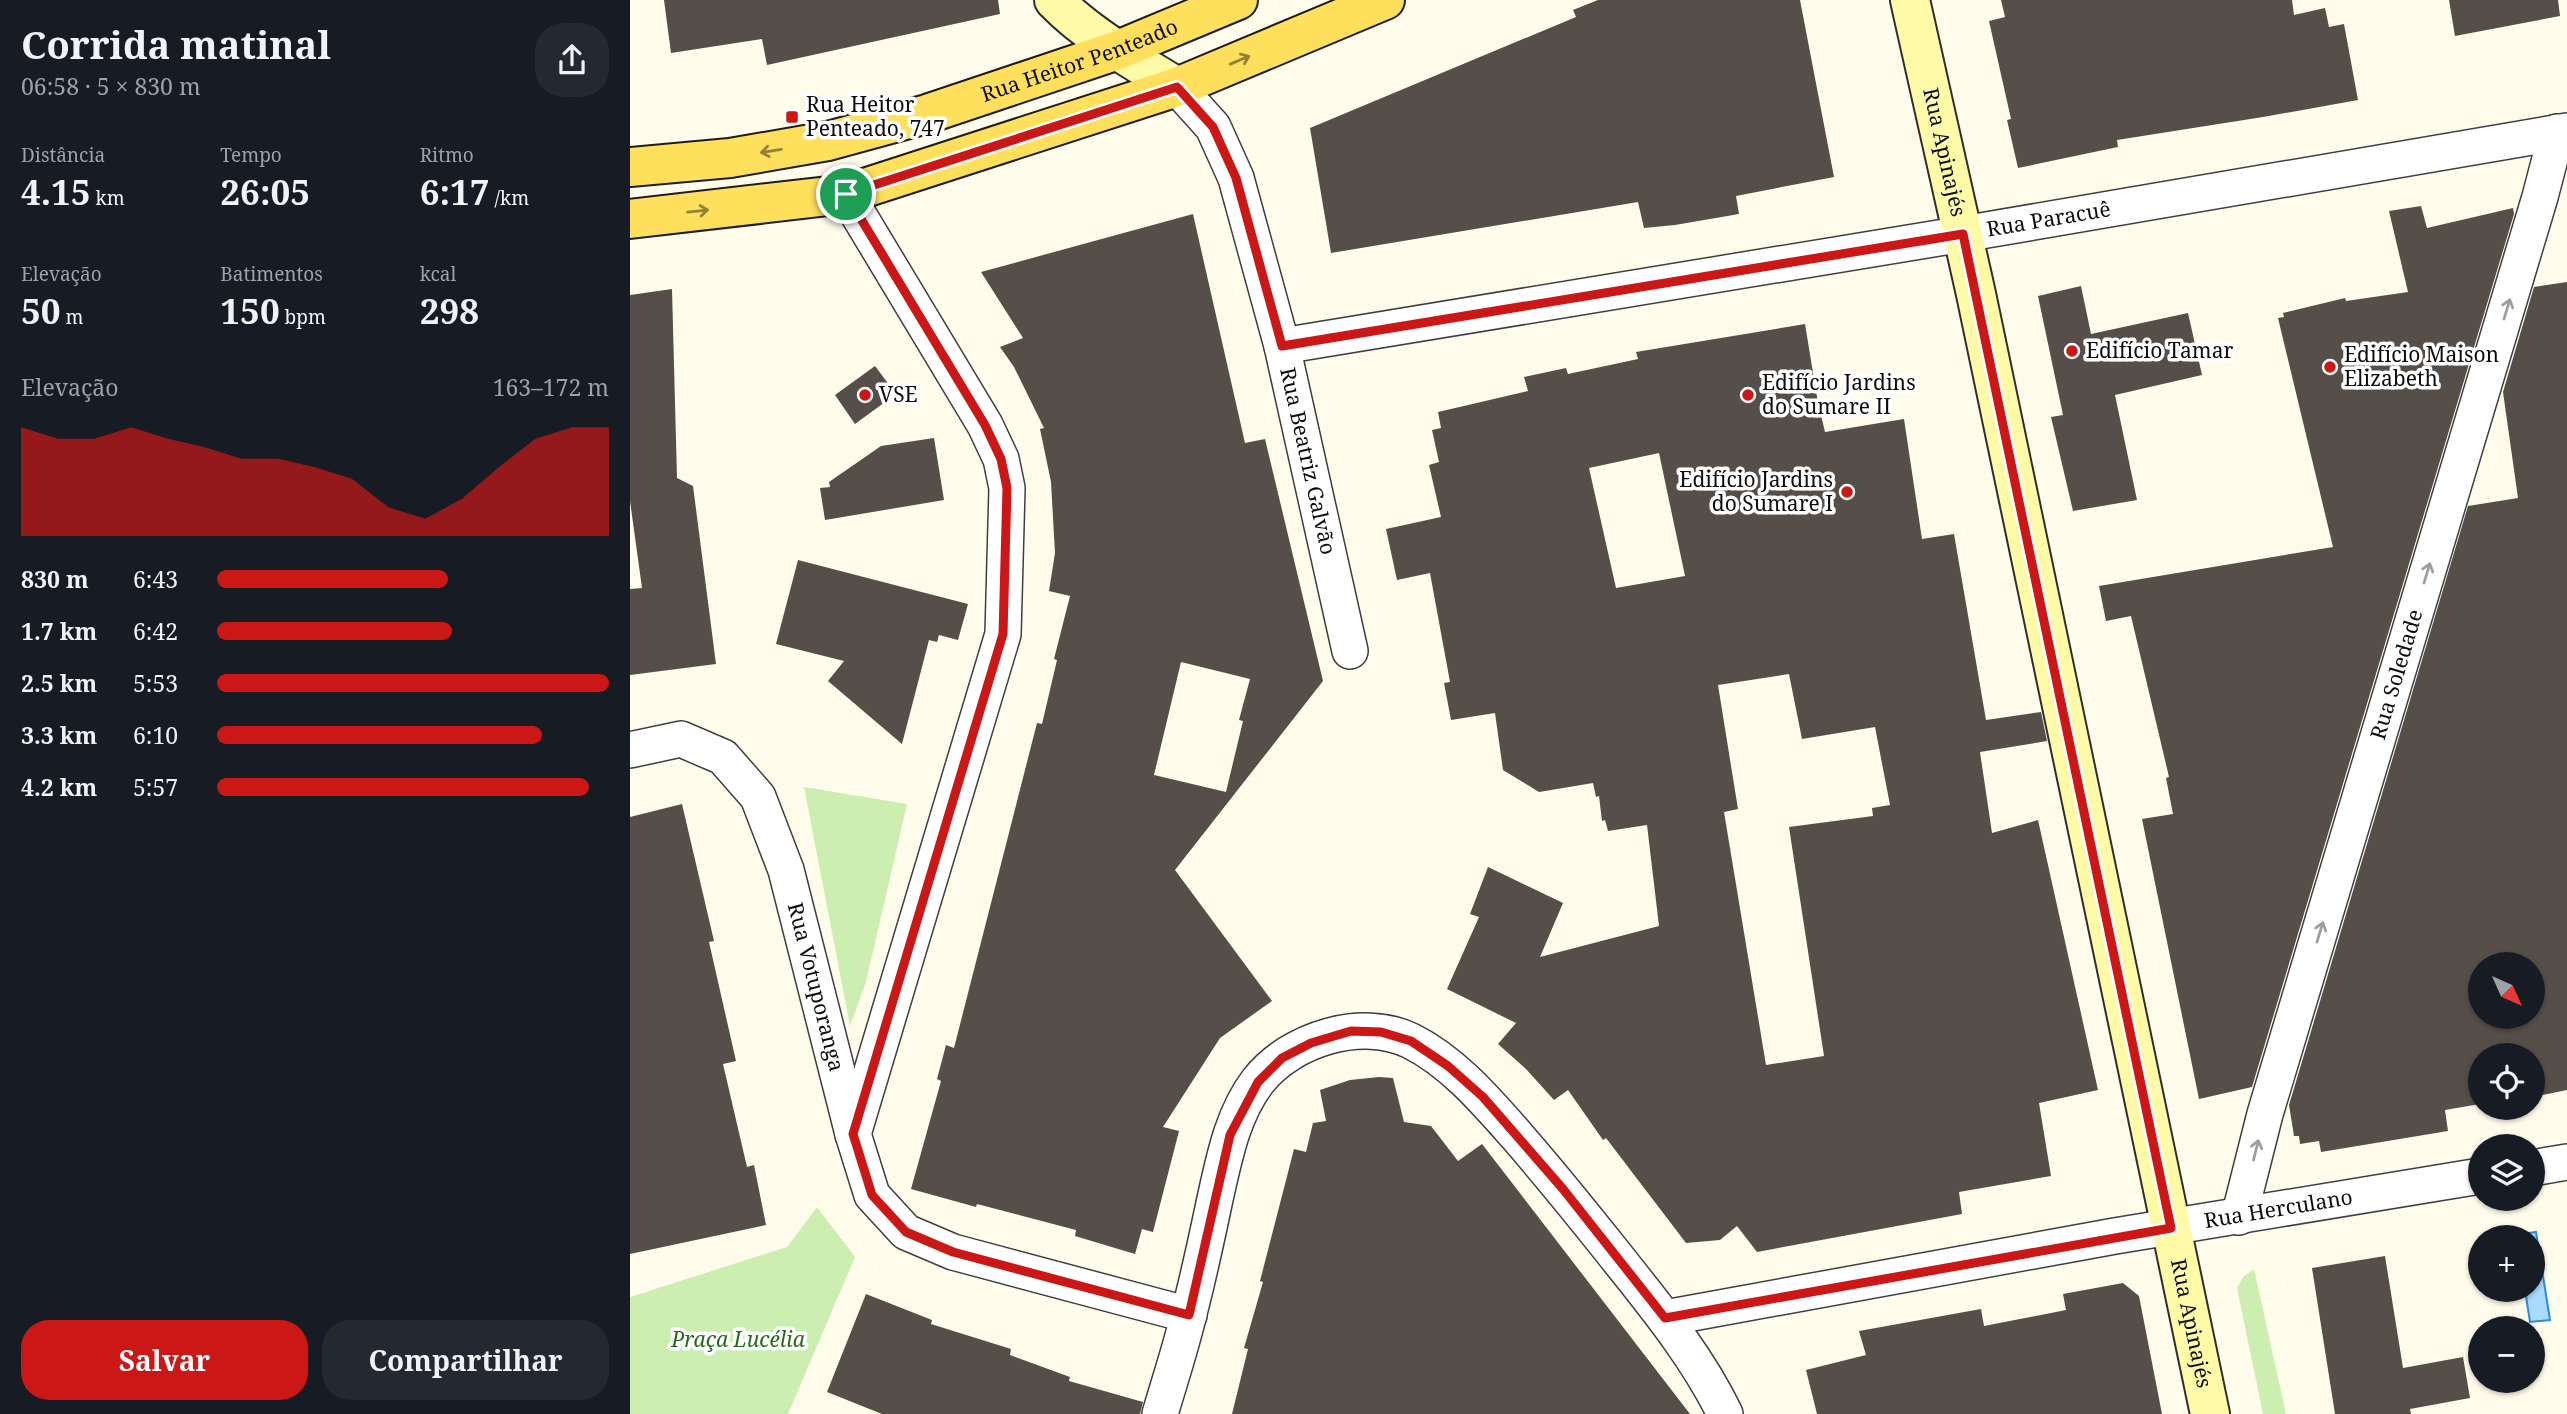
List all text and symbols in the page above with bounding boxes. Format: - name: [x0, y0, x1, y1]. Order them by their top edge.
- street label: Rua Heitor Penteado: [977, 12, 1182, 108]
- text: Corrida matinal: [21, 18, 331, 70]
- button: share: [535, 23, 609, 97]
- one-way arrow: [1229, 53, 1250, 66]
- text: 06:58 · 5 × 830 m: [21, 70, 201, 102]
- street label: Rua Apinajés: [1917, 85, 1973, 219]
- place label: Rua Heitor Penteado, 747: [806, 90, 945, 142]
- marker: Rua Heitor Penteado, 747: [784, 109, 800, 125]
- text: Distância: [21, 142, 105, 168]
- text: Tempo: [220, 142, 282, 168]
- text: Ritmo: [420, 142, 474, 168]
- one-way arrow: [760, 145, 783, 158]
- pin: [816, 164, 876, 224]
- text: 4.15: [21, 168, 91, 215]
- text: 26:05: [220, 168, 310, 215]
- text: 6:17: [420, 168, 490, 215]
- icon: arrive: [827, 175, 865, 213]
- text: km: [91, 185, 125, 211]
- text: /km: [490, 185, 529, 211]
- street label: Rua Paracuê: [1984, 194, 2113, 243]
- one-way arrow: [686, 204, 709, 217]
- text: Elevação: [21, 261, 102, 287]
- text: Batimentos: [220, 261, 323, 287]
- text: kcal: [420, 261, 456, 287]
- text: 50: [21, 287, 61, 334]
- text: 150: [220, 287, 280, 334]
- text: 298: [420, 287, 479, 334]
- one-way arrow: [2501, 298, 2514, 320]
- text: m: [61, 304, 83, 330]
- text: bpm: [280, 304, 326, 330]
- place label: Edifício Tamar: [2086, 336, 2234, 364]
- place label: Edifício Maison Elizabeth: [2344, 340, 2499, 392]
- marker: Edifício Tamar: [2064, 343, 2080, 359]
- marker: Edifício Maison Elizabeth: [2322, 359, 2338, 375]
- street label: Rua Beatriz Galvão: [1274, 365, 1343, 557]
- place label: Edifício Jardins do Sumare II: [1762, 368, 1916, 420]
- text: Elevação: [21, 371, 119, 403]
- text: 163–172 m: [493, 371, 609, 403]
- place label: VSE: [879, 380, 918, 408]
- marker: VSE: [857, 387, 873, 403]
- marker: Edifício Jardins do Sumare II: [1740, 387, 1756, 403]
- place label: Edifício Jardins do Sumare I: [1679, 465, 1833, 517]
- marker: Edifício Jardins do Sumare I: [1839, 484, 1855, 500]
- text: 830 m: [21, 563, 89, 595]
- text: 6:43: [133, 563, 178, 595]
- one-way arrow: [2422, 563, 2435, 585]
- street label: Rua Soledade: [2363, 606, 2429, 743]
- text: 1.7 km: [21, 615, 97, 647]
- text: 6:42: [133, 615, 178, 647]
- text: 2.5 km: [21, 667, 97, 699]
- text: 5:53: [133, 667, 178, 699]
- text: 3.3 km: [21, 719, 97, 751]
- text: 6:10: [133, 719, 178, 751]
- text: 4.2 km: [21, 771, 97, 803]
- text: 5:57: [133, 771, 178, 803]
- street label: Rua Votuporanga: [782, 899, 852, 1074]
- one-way arrow: [2314, 921, 2327, 943]
- north arrow: [2468, 952, 2544, 1029]
- map controls: [2468, 952, 2545, 1393]
- button: locate: [2468, 1043, 2545, 1120]
- button: layers: [2468, 1134, 2545, 1211]
- one-way arrow: [2250, 1140, 2263, 1162]
- street label: Rua Herculano: [2202, 1182, 2354, 1234]
- button: +: [2468, 1225, 2545, 1302]
- street label: Rua Apinajés: [2165, 1256, 2219, 1390]
- button: −: [2468, 1316, 2545, 1393]
- button: Salvar: [21, 1320, 308, 1400]
- button: Compartilhar: [322, 1320, 609, 1400]
- park label: Praça Lucélia: [670, 1325, 806, 1353]

